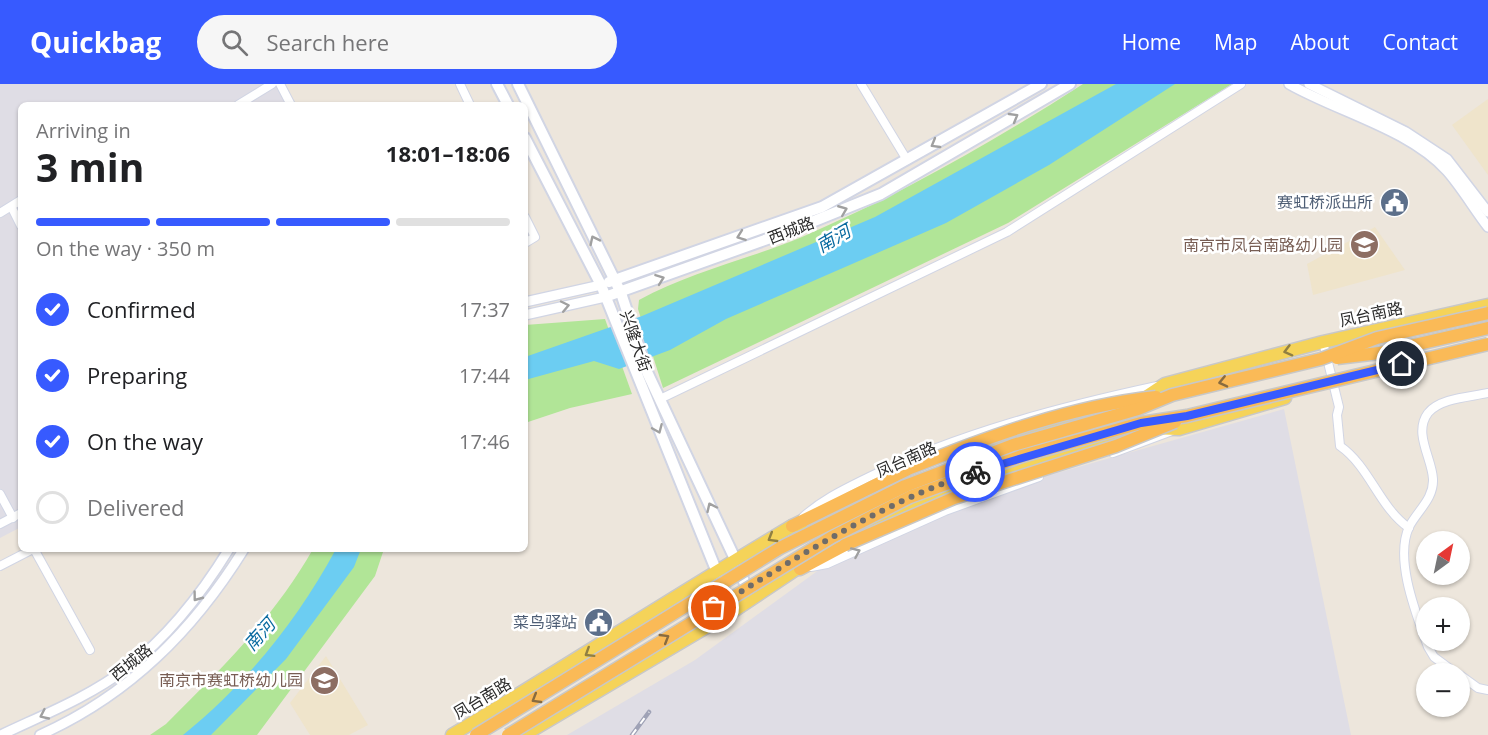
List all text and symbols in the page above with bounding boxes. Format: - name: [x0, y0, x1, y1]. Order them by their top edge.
- search box: [197, 15, 617, 69]
- text: Quickbag: [30, 23, 161, 61]
- icon: search: [218, 26, 251, 59]
- text: Search here: [266, 27, 389, 57]
- text: Home: [1122, 28, 1181, 56]
- text: Map: [1214, 28, 1257, 56]
- text: About: [1290, 28, 1350, 56]
- text: Contact: [1383, 28, 1458, 56]
- one-way arrow: [1007, 112, 1018, 124]
- text: Arriving in: [36, 117, 131, 144]
- one-way arrow: [931, 137, 942, 149]
- text: 18:01–18:06: [386, 138, 510, 168]
- text: 3 min: [36, 140, 144, 193]
- public building icon: 赛虹桥派出所: [1378, 186, 1410, 218]
- place label: 赛虹桥派出所: [1277, 191, 1373, 213]
- one-way arrow: [836, 205, 847, 217]
- street label: 西城路: [765, 211, 817, 249]
- water label: 南河: [811, 217, 857, 257]
- one-way arrow: [736, 228, 746, 241]
- school or university icon: 南京市凤台南路幼儿园: [1348, 229, 1380, 261]
- place label: 南京市凤台南路幼儿园: [1183, 234, 1343, 256]
- text: On the way · 350 m: [36, 235, 215, 262]
- one-way arrow: [589, 235, 601, 246]
- one-way arrow: [654, 273, 665, 286]
- icon: check: [36, 293, 69, 326]
- text: Confirmed: [87, 294, 196, 324]
- text: 17:37: [459, 296, 510, 323]
- street label: 凤台南路: [1337, 297, 1405, 331]
- one-way arrow: [559, 300, 569, 313]
- street label: 兴隆大街: [615, 307, 657, 375]
- pin: [1376, 338, 1427, 389]
- one-way arrow: [1283, 344, 1293, 357]
- icon: home: [1385, 347, 1418, 380]
- icon: check: [36, 359, 69, 392]
- text: Preparing: [87, 360, 187, 390]
- text: 17:44: [459, 362, 510, 389]
- one-way arrow: [1219, 375, 1229, 388]
- one-way arrow: [651, 422, 663, 433]
- icon: check: [36, 425, 69, 458]
- text: On the way: [87, 426, 203, 456]
- text: 17:46: [459, 428, 510, 455]
- street label: 凤台南路: [872, 436, 940, 482]
- courier: [945, 442, 1005, 502]
- icon: bike: [959, 456, 992, 489]
- text: Delivered: [87, 492, 185, 522]
- one-way arrow: [706, 502, 718, 513]
- one-way arrow: [768, 531, 778, 542]
- north arrow: [1416, 531, 1470, 585]
- map controls: [1416, 531, 1470, 717]
- one-way arrow: [849, 547, 860, 559]
- pin: [688, 582, 739, 633]
- one-way arrow: [193, 591, 204, 602]
- icon: bag: [697, 591, 730, 624]
- button: +: [1416, 597, 1470, 651]
- public building icon: 菜鸟驿站: [582, 606, 614, 638]
- water label: 南河: [238, 610, 282, 655]
- place label: 菜鸟驿站: [513, 611, 577, 633]
- one-way arrow: [659, 634, 669, 646]
- street label: 西城路: [105, 638, 157, 686]
- one-way arrow: [585, 645, 595, 657]
- button: −: [1416, 663, 1470, 717]
- school or university icon: 南京市赛虹桥幼儿园: [308, 664, 340, 696]
- place label: 南京市赛虹桥幼儿园: [159, 669, 303, 691]
- street label: 凤台南路: [449, 672, 515, 724]
- one-way arrow: [531, 691, 542, 702]
- one-way arrow: [39, 707, 50, 719]

